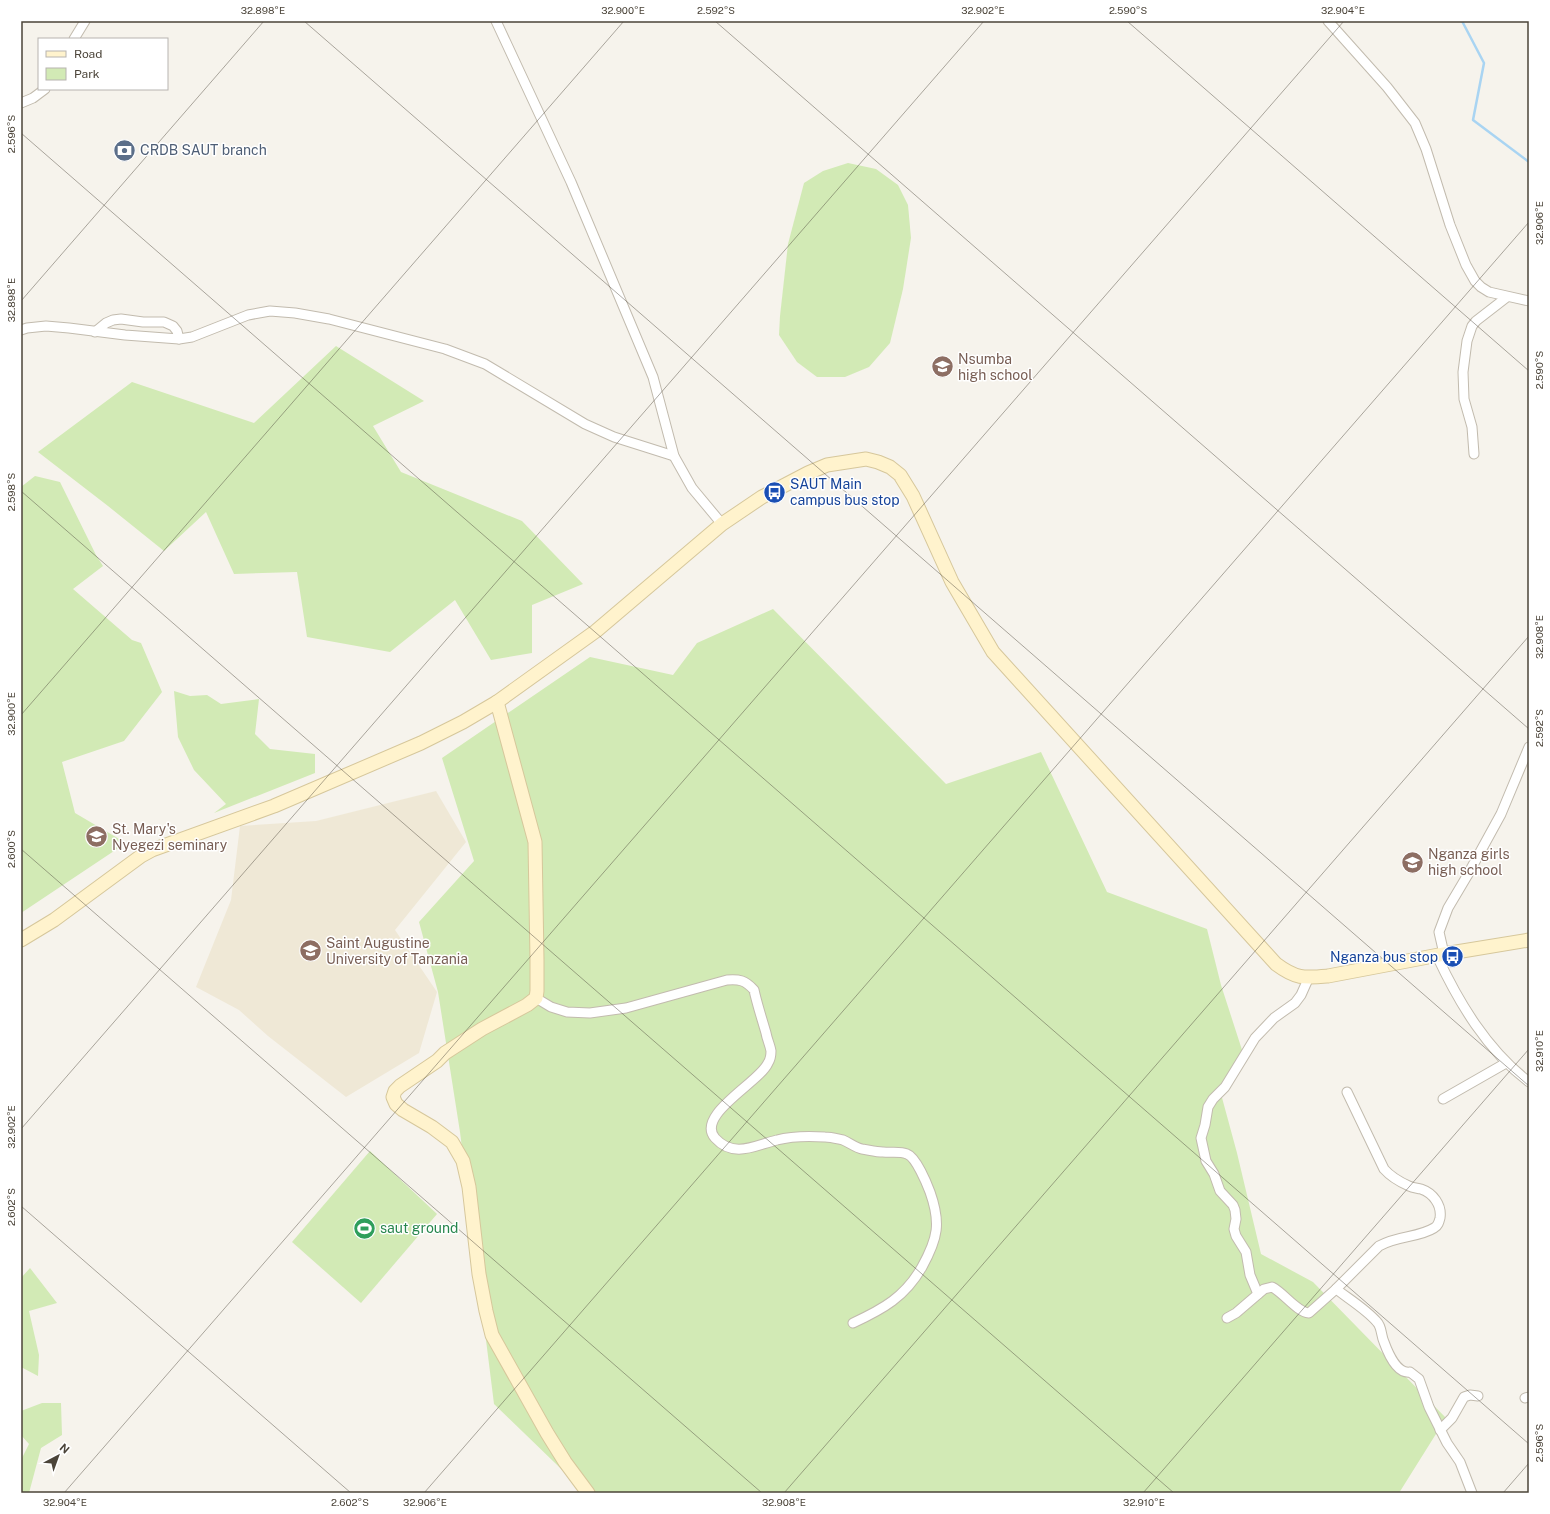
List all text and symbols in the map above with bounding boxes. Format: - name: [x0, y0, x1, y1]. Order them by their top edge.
- text: 32.898°E: [241, 4, 285, 16]
- text: 32.900°E: [601, 4, 645, 16]
- text: 2.592°S: [697, 4, 735, 16]
- text: 32.902°E: [961, 4, 1005, 16]
- text: 2.590°S: [1109, 4, 1147, 16]
- text: 32.904°E: [1321, 4, 1365, 16]
- legend: [38, 38, 168, 90]
- text: Road: [74, 47, 102, 61]
- text: Park: [74, 67, 100, 81]
- text: 2.596°S: [5, 115, 17, 153]
- bank icon: CRDB SAUT branch: [112, 137, 138, 163]
- place label: CRDB SAUT branch: [140, 142, 267, 158]
- text: 32.906°E: [1533, 201, 1545, 245]
- text: 32.898°E: [5, 278, 17, 322]
- place label: Nsumba high school: [958, 351, 1032, 383]
- text: 2.590°S: [1533, 351, 1545, 389]
- school or university icon: Nsumba high school: [929, 354, 955, 380]
- text: 2.598°S: [5, 472, 17, 511]
- place label: SAUT Main campus bus stop: [790, 476, 900, 508]
- bus stop icon: SAUT Main campus bus stop: [762, 479, 788, 505]
- text: 32.908°E: [1533, 615, 1545, 659]
- text: 32.900°E: [5, 692, 17, 736]
- text: 2.592°S: [1533, 709, 1545, 747]
- place label: St. Mary's Nyegezi seminary: [112, 821, 228, 853]
- school or university icon: St. Mary's Nyegezi seminary: [83, 824, 109, 850]
- text: 2.600°S: [5, 830, 17, 868]
- place label: Nganza girls high school: [1428, 846, 1510, 878]
- school or university icon: Nganza girls high school: [1399, 849, 1425, 875]
- place label: Saint Augustine University of Tanzania: [326, 935, 468, 967]
- school or university icon: Saint Augustine University of Tanzania: [297, 938, 323, 964]
- bus stop icon: Nganza bus stop: [1440, 944, 1466, 970]
- place label: Nganza bus stop: [1330, 949, 1438, 965]
- text: 32.910°E: [1533, 1030, 1545, 1072]
- text: 32.902°E: [5, 1105, 17, 1149]
- text: 2.602°S: [5, 1188, 17, 1226]
- sports icon: saut ground: [352, 1215, 378, 1241]
- place label: saut ground: [380, 1220, 458, 1236]
- text: 2.596°S: [1533, 1424, 1545, 1462]
- north arrow: [38, 1436, 78, 1476]
- text: N: [57, 1441, 72, 1456]
- text: 32.904°E: [43, 1496, 87, 1508]
- text: 2.602°S: [331, 1496, 369, 1508]
- text: 32.906°E: [403, 1496, 447, 1508]
- text: 32.908°E: [762, 1496, 806, 1508]
- text: 32.910°E: [1123, 1496, 1165, 1508]

